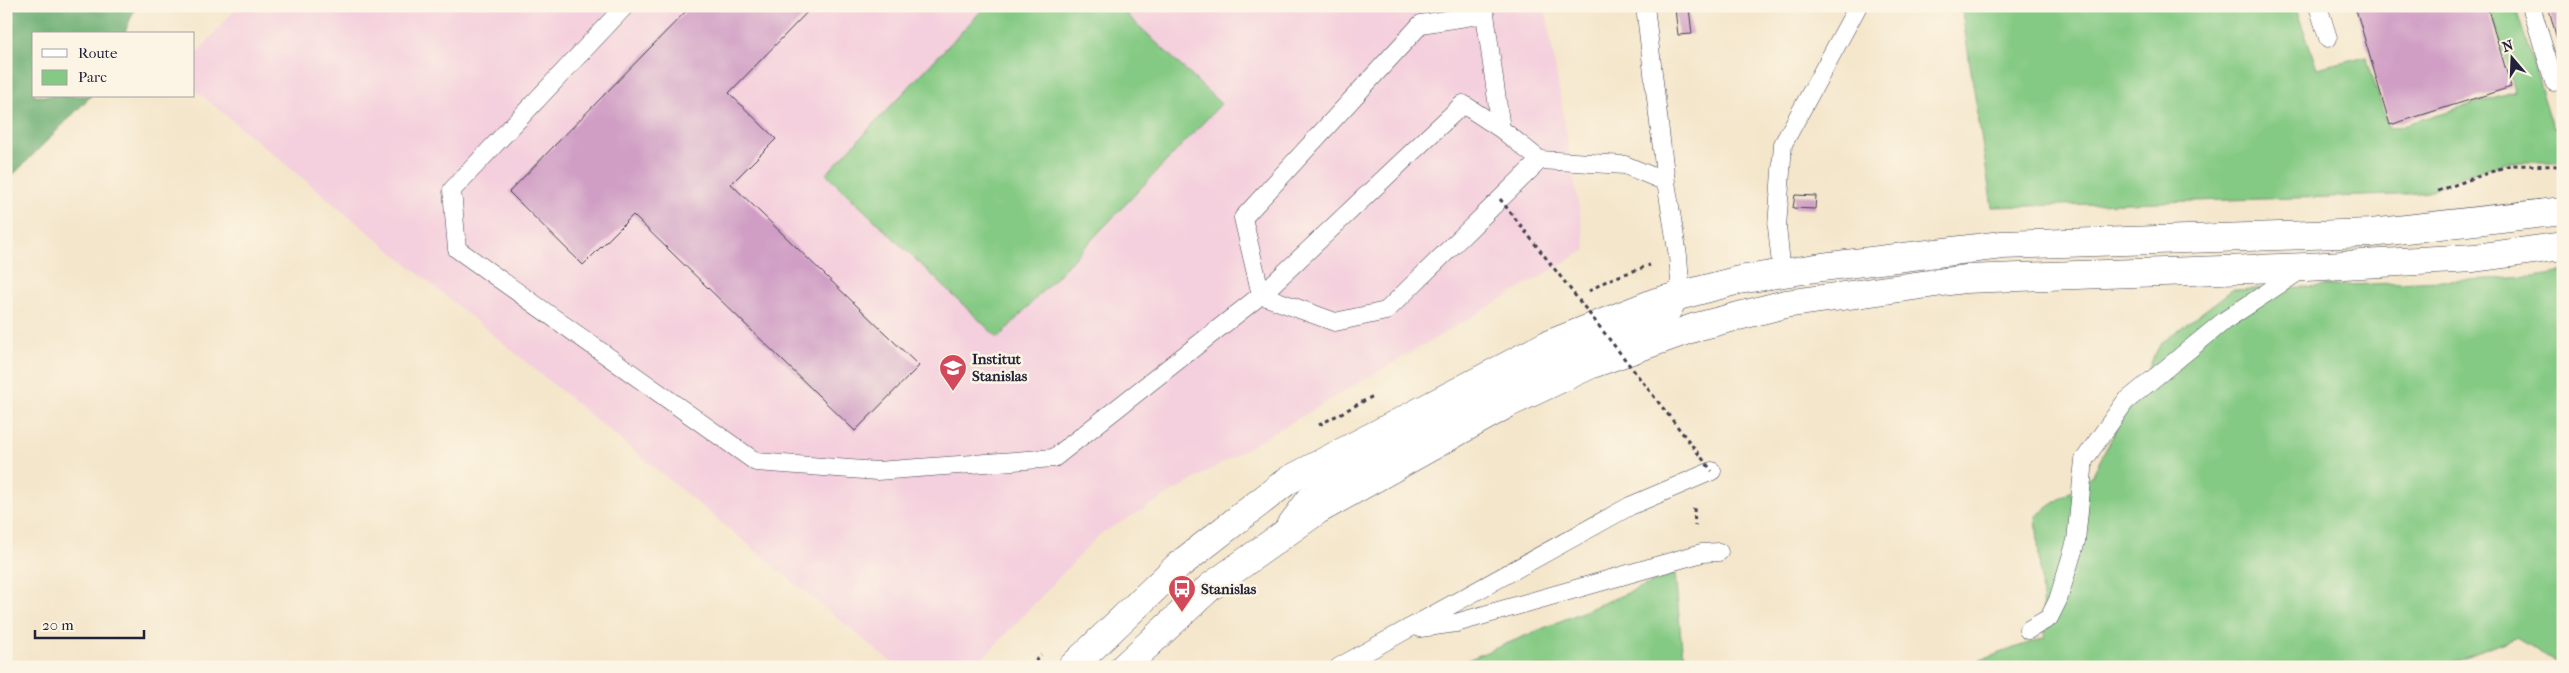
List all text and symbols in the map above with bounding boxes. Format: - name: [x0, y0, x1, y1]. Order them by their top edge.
- legend: [32, 32, 195, 98]
- north arrow: [2486, 32, 2536, 82]
- text: N: [2500, 36, 2516, 56]
- text: Route: [78, 44, 118, 62]
- text: Parc: [78, 68, 107, 86]
- place label: Institut Stanislas: [972, 350, 1028, 385]
- school or university icon: Institut Stanislas: [938, 353, 968, 392]
- bus stop icon: Stanislas: [1167, 574, 1197, 613]
- place label: Stanislas: [1201, 580, 1257, 598]
- scale bar: [35, 608, 144, 640]
- text: 20 m: [42, 616, 74, 634]

